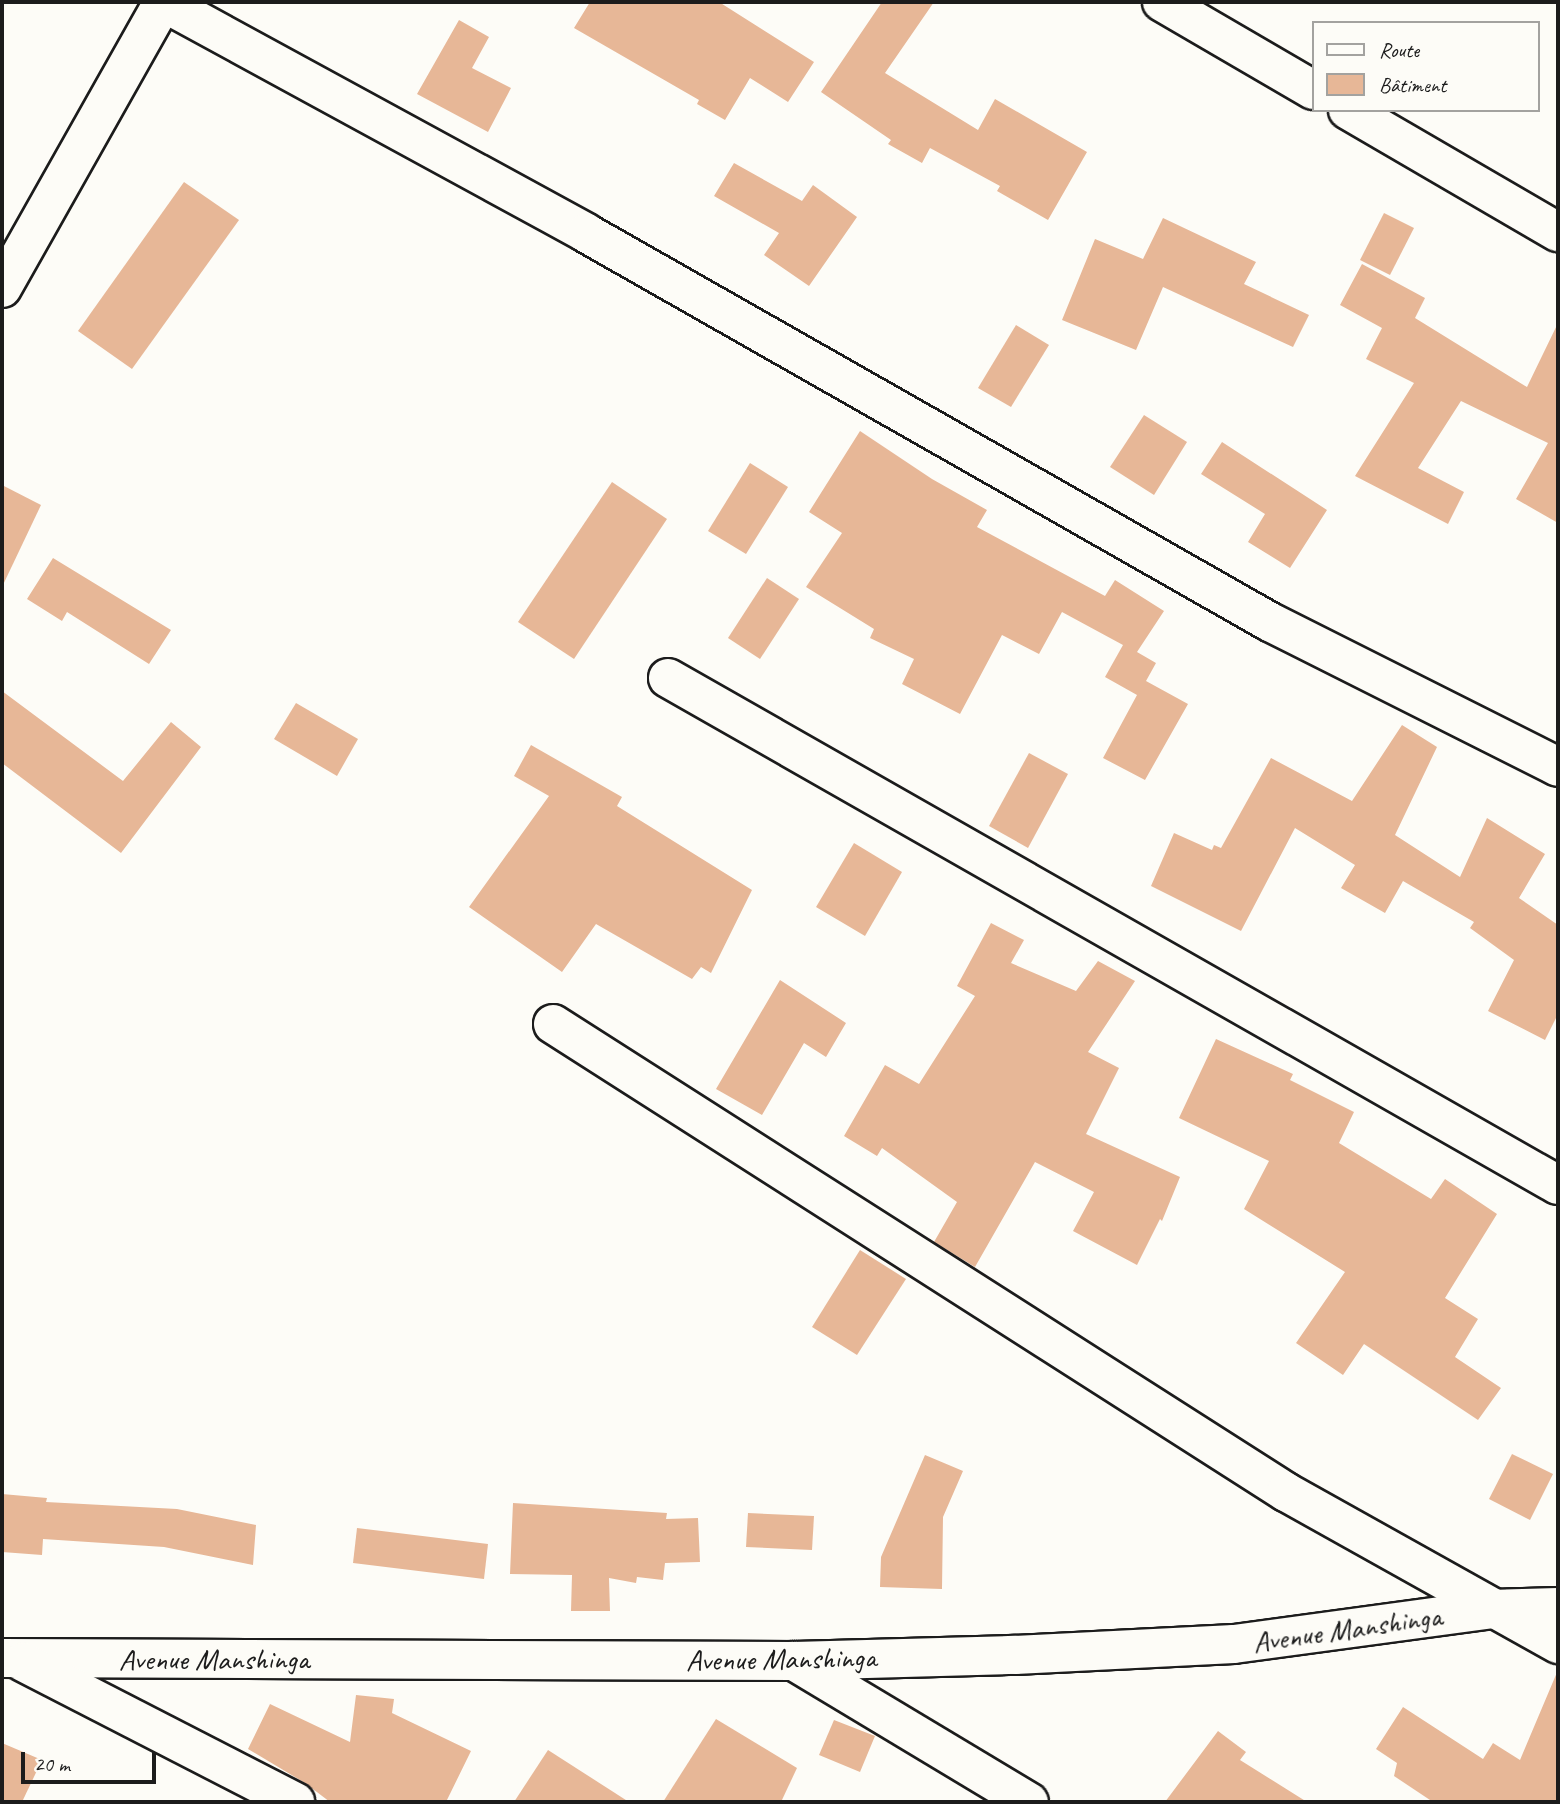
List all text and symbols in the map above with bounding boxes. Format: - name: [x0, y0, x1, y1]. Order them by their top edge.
- legend: [1312, 21, 1539, 112]
- text: Route: [1379, 37, 1419, 63]
- text: Bâtiment: [1379, 72, 1446, 98]
- street label: Avenue Manshinga: [1250, 1598, 1444, 1660]
- street label: Avenue Manshinga: [686, 1639, 876, 1679]
- street label: Avenue Manshinga: [119, 1641, 309, 1677]
- scale bar: [24, 1738, 159, 1782]
- text: 20 m: [34, 1751, 70, 1777]

